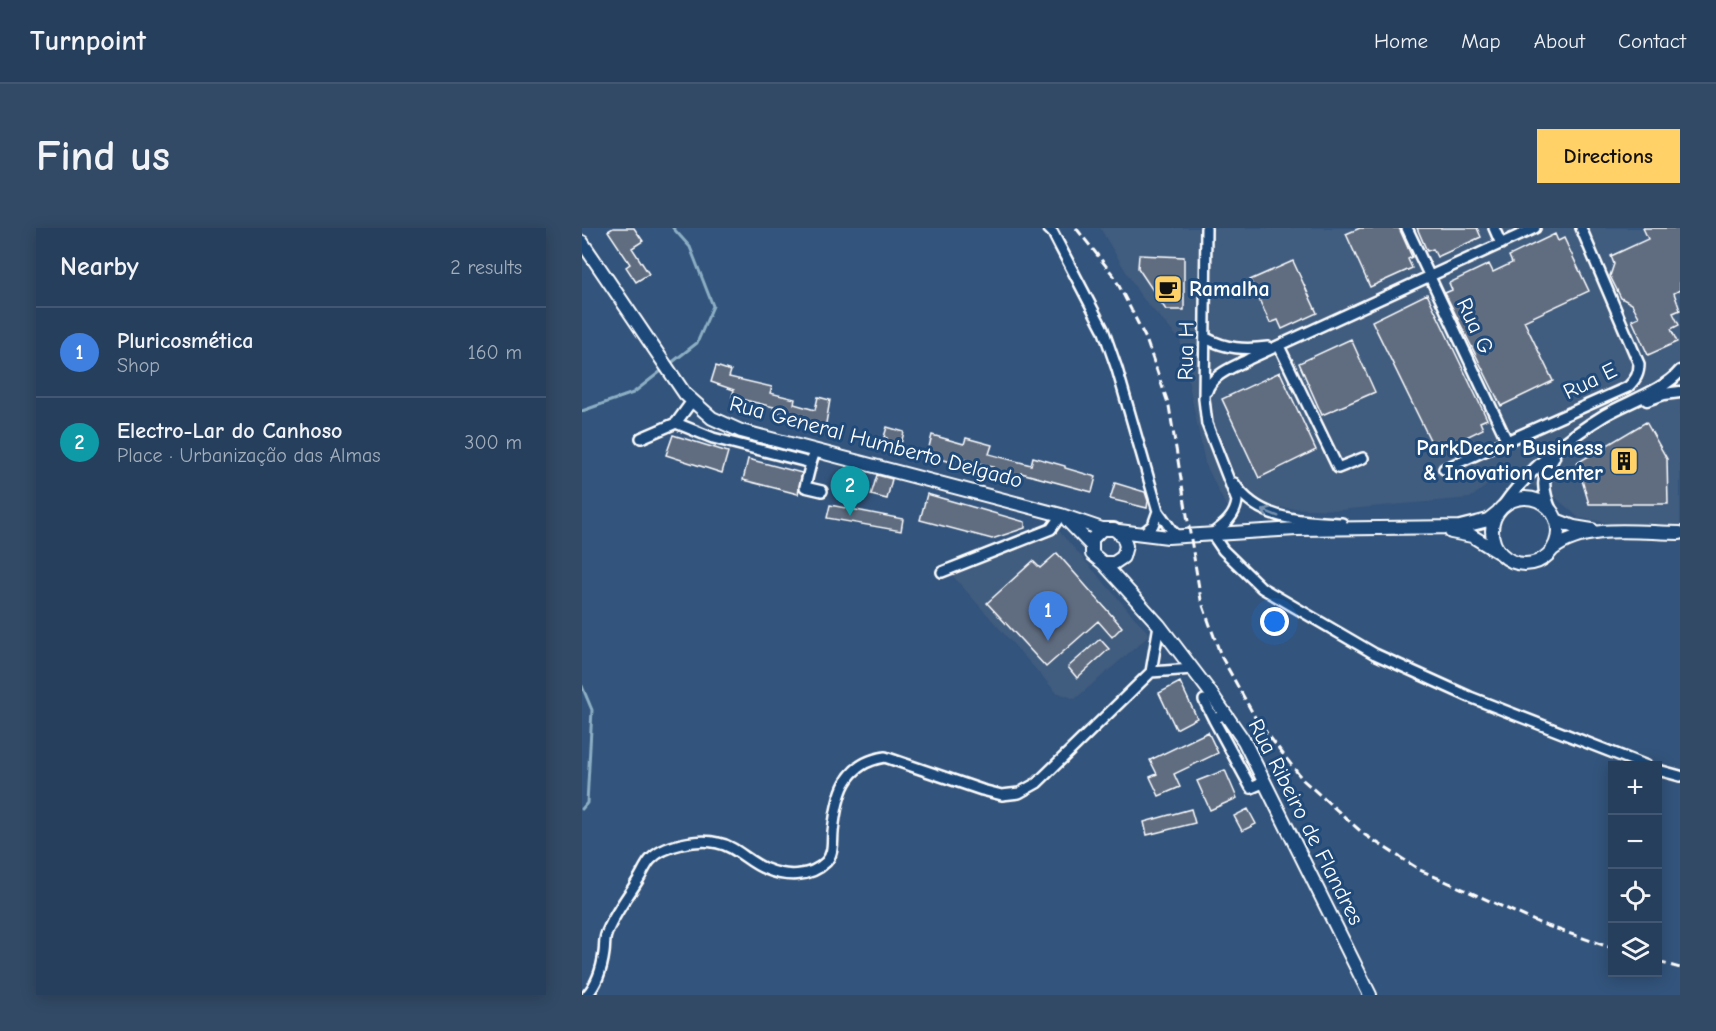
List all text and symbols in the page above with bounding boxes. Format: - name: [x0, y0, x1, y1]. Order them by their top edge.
- text: Turnpoint: [30, 25, 146, 57]
- text: Home: [1374, 29, 1428, 53]
- text: Map: [1461, 29, 1501, 53]
- text: About: [1534, 29, 1585, 53]
- text: Contact: [1618, 29, 1686, 53]
- button: Directions: [1537, 129, 1680, 183]
- text: Find us: [36, 132, 170, 181]
- text: Nearby: [60, 252, 139, 282]
- text: 2 results: [450, 256, 522, 279]
- cafe icon: Ramalha: [1152, 273, 1184, 305]
- place label: Ramalha: [1189, 276, 1270, 302]
- street label: Rua G: [1451, 294, 1499, 358]
- street label: Rua H: [1172, 321, 1200, 381]
- text: Pluricosmética: [117, 328, 253, 354]
- text: 1: [76, 341, 83, 364]
- text: 160 m: [468, 341, 522, 364]
- text: Shop: [117, 354, 160, 377]
- street label: Rua E: [1559, 357, 1621, 405]
- street label: Rua General Humberto Delgado: [727, 390, 1025, 494]
- text: Electro-Lar do Canhoso: [117, 418, 342, 444]
- text: 2: [75, 431, 84, 454]
- text: 300 m: [464, 431, 522, 454]
- place label: ParkDecor Business & Inovation Center: [1416, 435, 1603, 486]
- text: Place · Urbanização das Almas: [117, 444, 381, 467]
- building icon: ParkDecor Business & Inovation Center: [1608, 445, 1640, 477]
- pin: 2: [830, 466, 870, 516]
- one-way arrow: [1262, 507, 1280, 518]
- pin: 1: [1028, 592, 1068, 641]
- your location: [1260, 607, 1289, 636]
- street label: Rua Ribeiro de Flandres: [1243, 715, 1369, 929]
- map controls: [1608, 761, 1662, 977]
- button: +: [1608, 761, 1662, 815]
- button: −: [1608, 815, 1662, 869]
- button: locate: [1608, 869, 1662, 923]
- button: layers: [1608, 923, 1662, 977]

